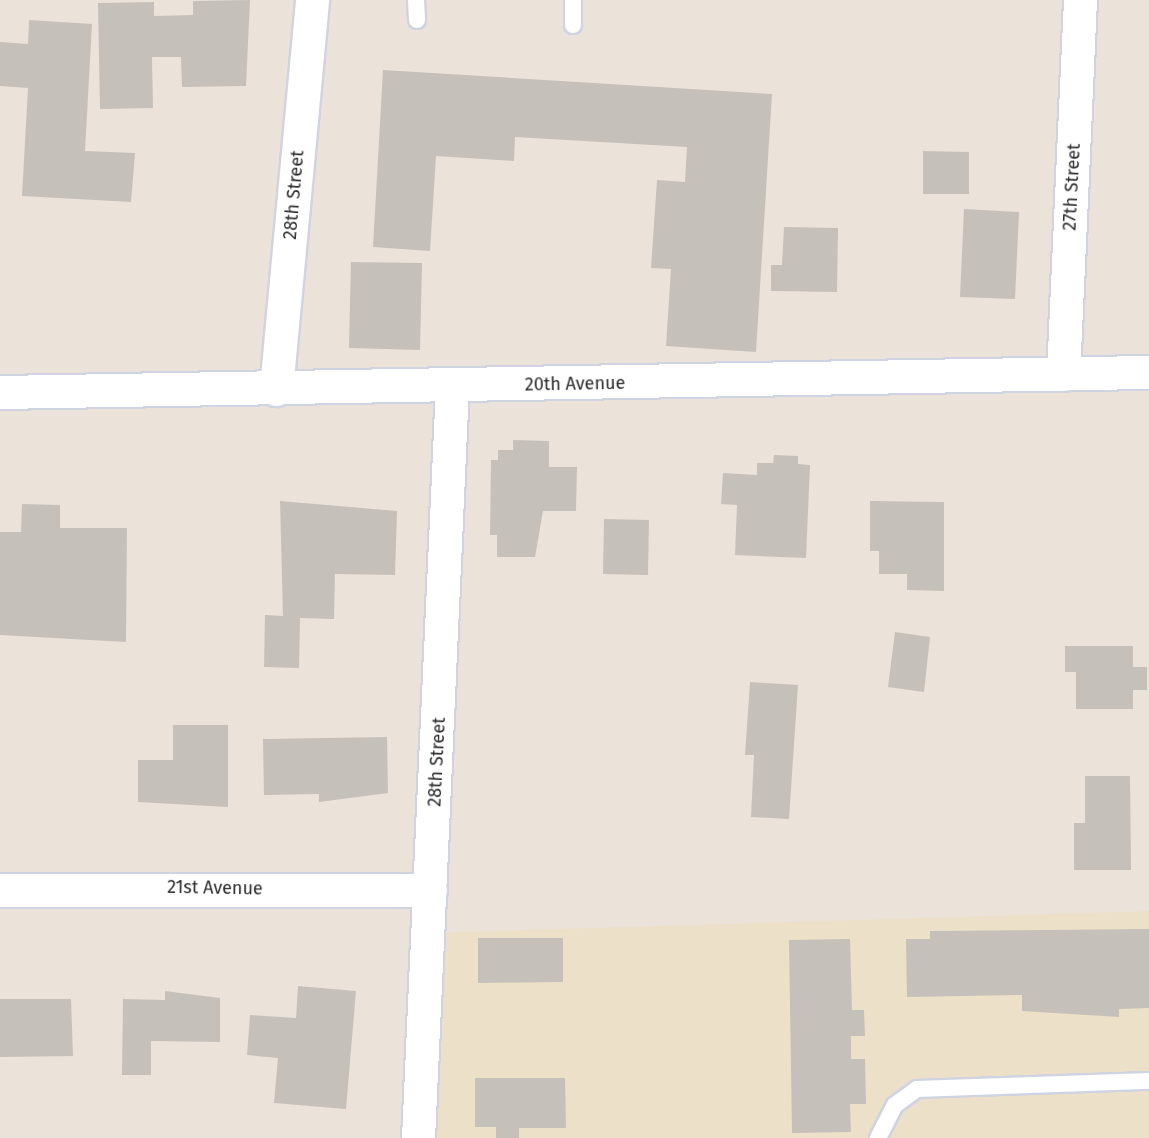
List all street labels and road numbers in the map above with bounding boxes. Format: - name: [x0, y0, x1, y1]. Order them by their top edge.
- street label: 27th Street: [1059, 143, 1085, 231]
- street label: 28th Street: [279, 149, 309, 241]
- street label: 20th Avenue: [525, 372, 625, 396]
- street label: 28th Street: [424, 717, 450, 807]
- street label: 21st Avenue: [167, 876, 263, 900]

